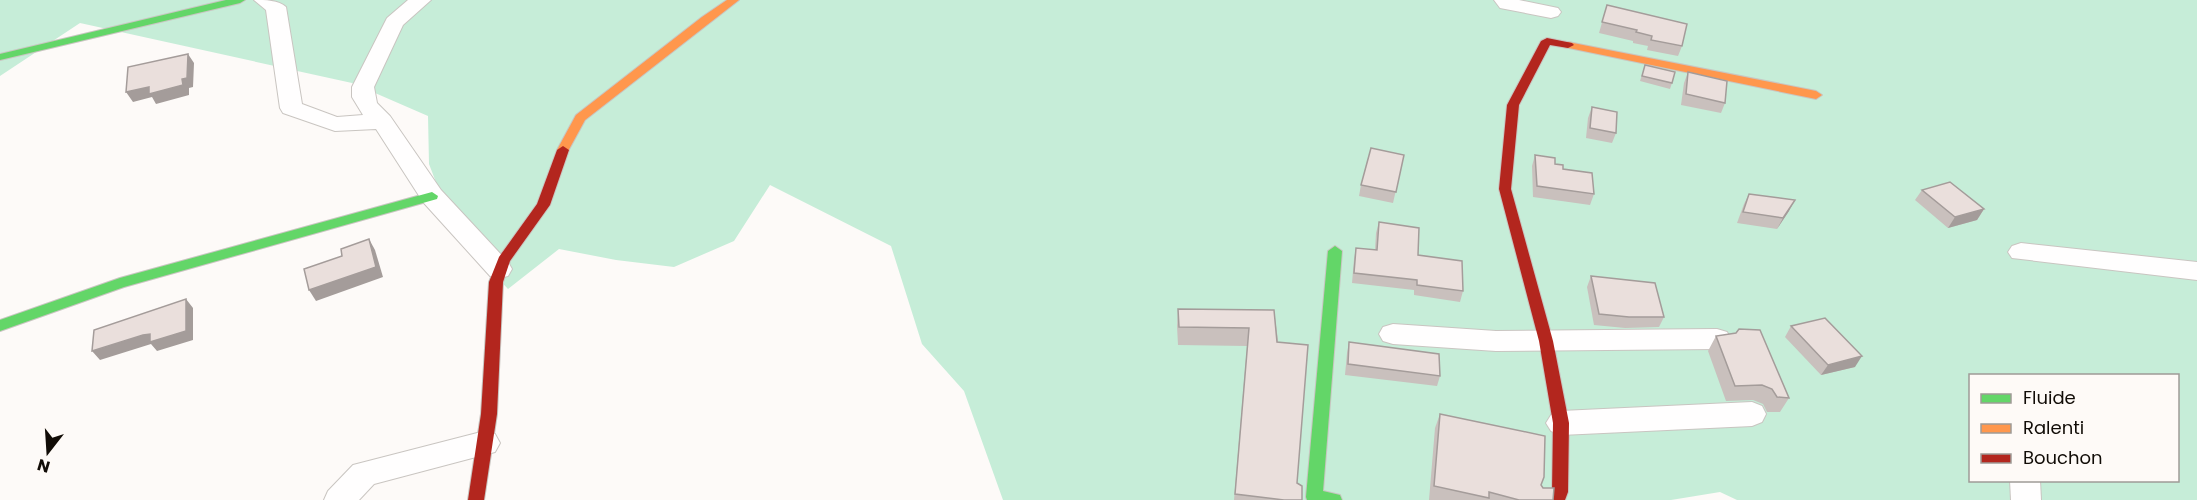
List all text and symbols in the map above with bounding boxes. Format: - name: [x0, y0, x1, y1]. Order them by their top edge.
- legend: [1969, 374, 2179, 482]
- text: Fluide: [2023, 385, 2076, 410]
- text: Ralenti: [2023, 415, 2084, 440]
- north arrow: [18, 422, 78, 482]
- text: Bouchon: [2023, 445, 2103, 470]
- text: N: [35, 453, 53, 479]

